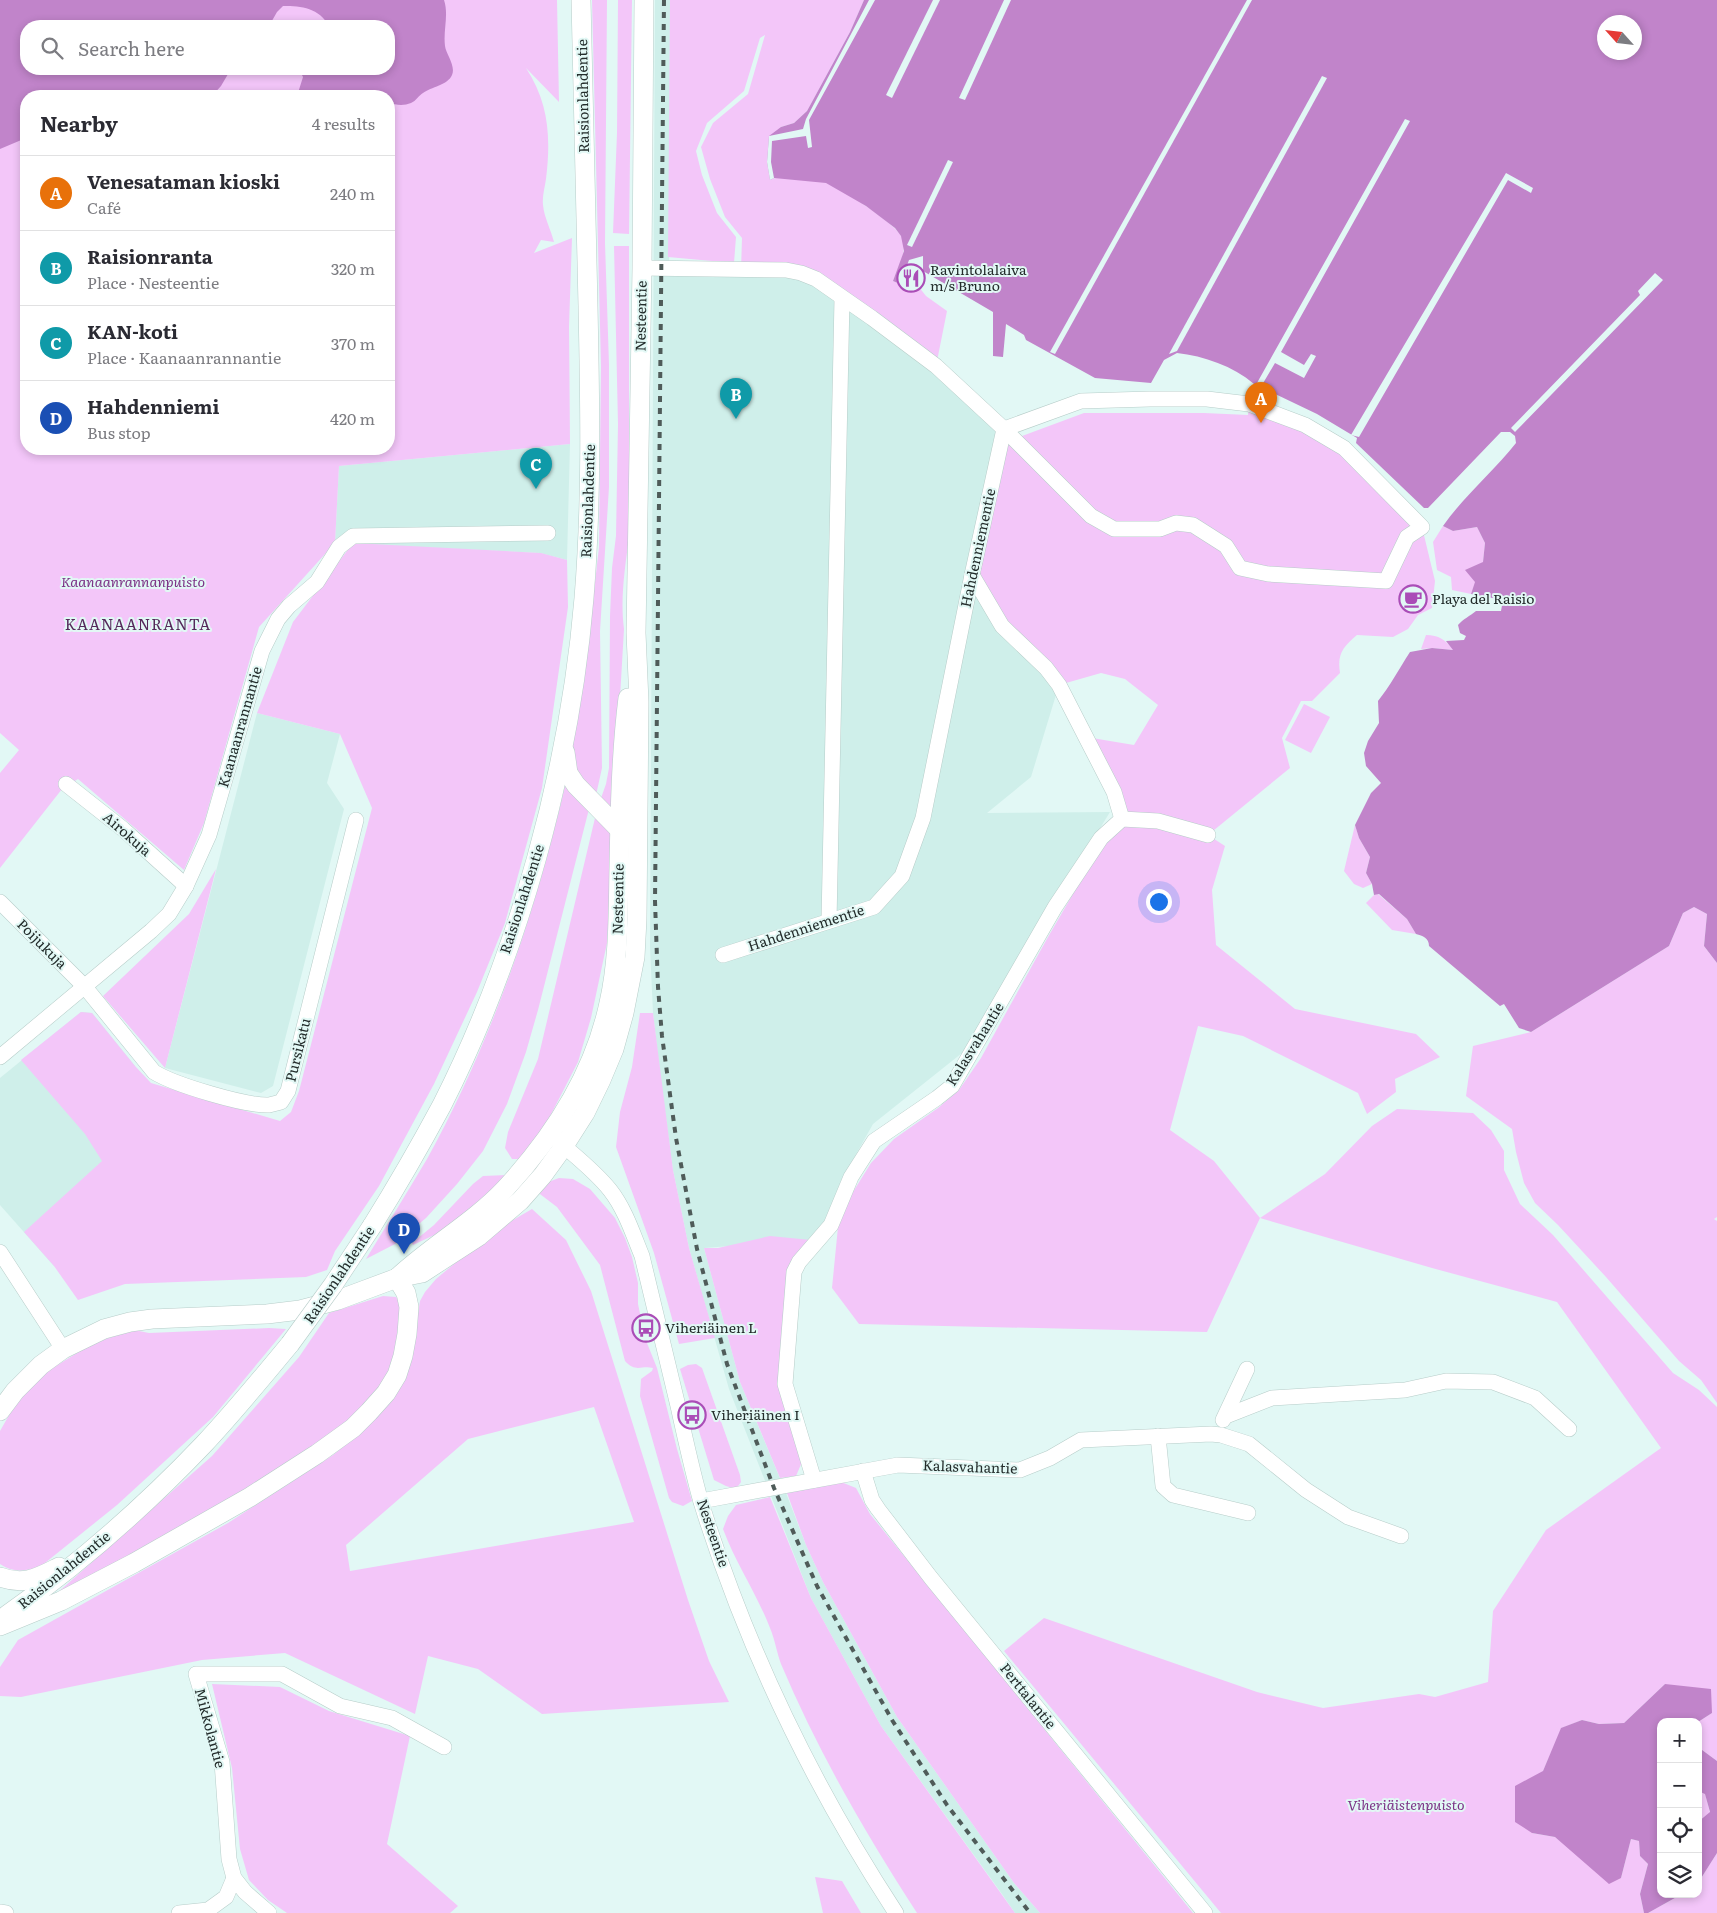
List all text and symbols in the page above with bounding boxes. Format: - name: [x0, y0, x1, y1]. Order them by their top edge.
- north arrow: [1597, 15, 1642, 60]
- search box: [20, 20, 395, 75]
- icon: search: [38, 34, 66, 62]
- text: Search here: [78, 34, 185, 62]
- street label: Raisionlahdentie: [571, 39, 593, 153]
- text: Nearby: [40, 107, 118, 138]
- text: 4 results: [312, 111, 375, 135]
- text: Venesataman kioski: [87, 167, 280, 195]
- text: A: [50, 181, 62, 205]
- text: 240 m: [330, 181, 375, 205]
- text: Café: [87, 195, 121, 219]
- text: Raisionranta: [87, 242, 213, 270]
- text: B: [50, 256, 62, 280]
- text: 320 m: [331, 256, 375, 280]
- place label: Ravintolalaiva m/s Bruno: [930, 259, 1027, 295]
- restaurant icon: Ravintolalaiva m/s Bruno: [896, 263, 926, 293]
- text: Place · Nesteentie: [87, 270, 219, 294]
- street label: Nesteentie: [629, 280, 651, 351]
- text: KAN-koti: [87, 317, 178, 345]
- text: C: [50, 331, 62, 355]
- text: 370 m: [331, 331, 375, 355]
- text: Place · Kaanaanrannantie: [87, 345, 281, 369]
- pin: B: [720, 378, 752, 419]
- pin: A: [1245, 382, 1277, 423]
- text: Hahdenniemi: [87, 392, 220, 420]
- text: D: [50, 406, 62, 430]
- text: 420 m: [330, 406, 375, 430]
- text: Bus stop: [87, 420, 151, 444]
- street label: Raisionlahdentie: [575, 444, 599, 558]
- pin: C: [520, 448, 552, 489]
- street label: Hahdenniementie: [955, 486, 999, 609]
- park label: Kaanaanrannanpuisto: [61, 571, 205, 591]
- cafe icon: Playa del Raisio: [1398, 584, 1428, 614]
- place label: Playa del Raisio: [1432, 588, 1534, 608]
- district label: KAANAANRANTA: [65, 612, 211, 635]
- street label: Kaanaanrannantie: [212, 664, 266, 790]
- street label: Airokuja: [99, 807, 157, 860]
- street label: Raisionlahdentie: [494, 841, 548, 956]
- street label: Nesteentie: [606, 863, 628, 934]
- your location: [1146, 889, 1172, 915]
- street label: Hahdenniementie: [745, 899, 866, 955]
- street label: Poijukuja: [13, 914, 72, 973]
- street label: Kalasvahantie: [941, 998, 1008, 1089]
- street label: Pursikatu: [279, 1016, 315, 1084]
- pin: D: [388, 1213, 420, 1254]
- street label: Raisionlahdentie: [298, 1222, 378, 1327]
- bus stop icon: Viheriäinen L: [631, 1313, 661, 1343]
- place label: Viheriäinen L: [665, 1317, 757, 1337]
- bus stop icon: Viheriäinen I: [677, 1400, 707, 1430]
- place label: Viheriäinen I: [711, 1404, 800, 1424]
- street label: Kalasvahantie: [922, 1454, 1018, 1478]
- street label: Nesteentie: [693, 1496, 735, 1569]
- street label: Raisionlahdentie: [13, 1526, 114, 1613]
- street label: Perttalantie: [996, 1658, 1062, 1733]
- street label: Mikkolantie: [191, 1686, 231, 1770]
- map controls: [1657, 1718, 1702, 1898]
- button: +: [1657, 1718, 1702, 1763]
- button: −: [1657, 1763, 1702, 1808]
- park label: Viheriäistenpuisto: [1347, 1794, 1465, 1814]
- button: locate: [1657, 1808, 1702, 1853]
- button: layers: [1657, 1853, 1702, 1898]

